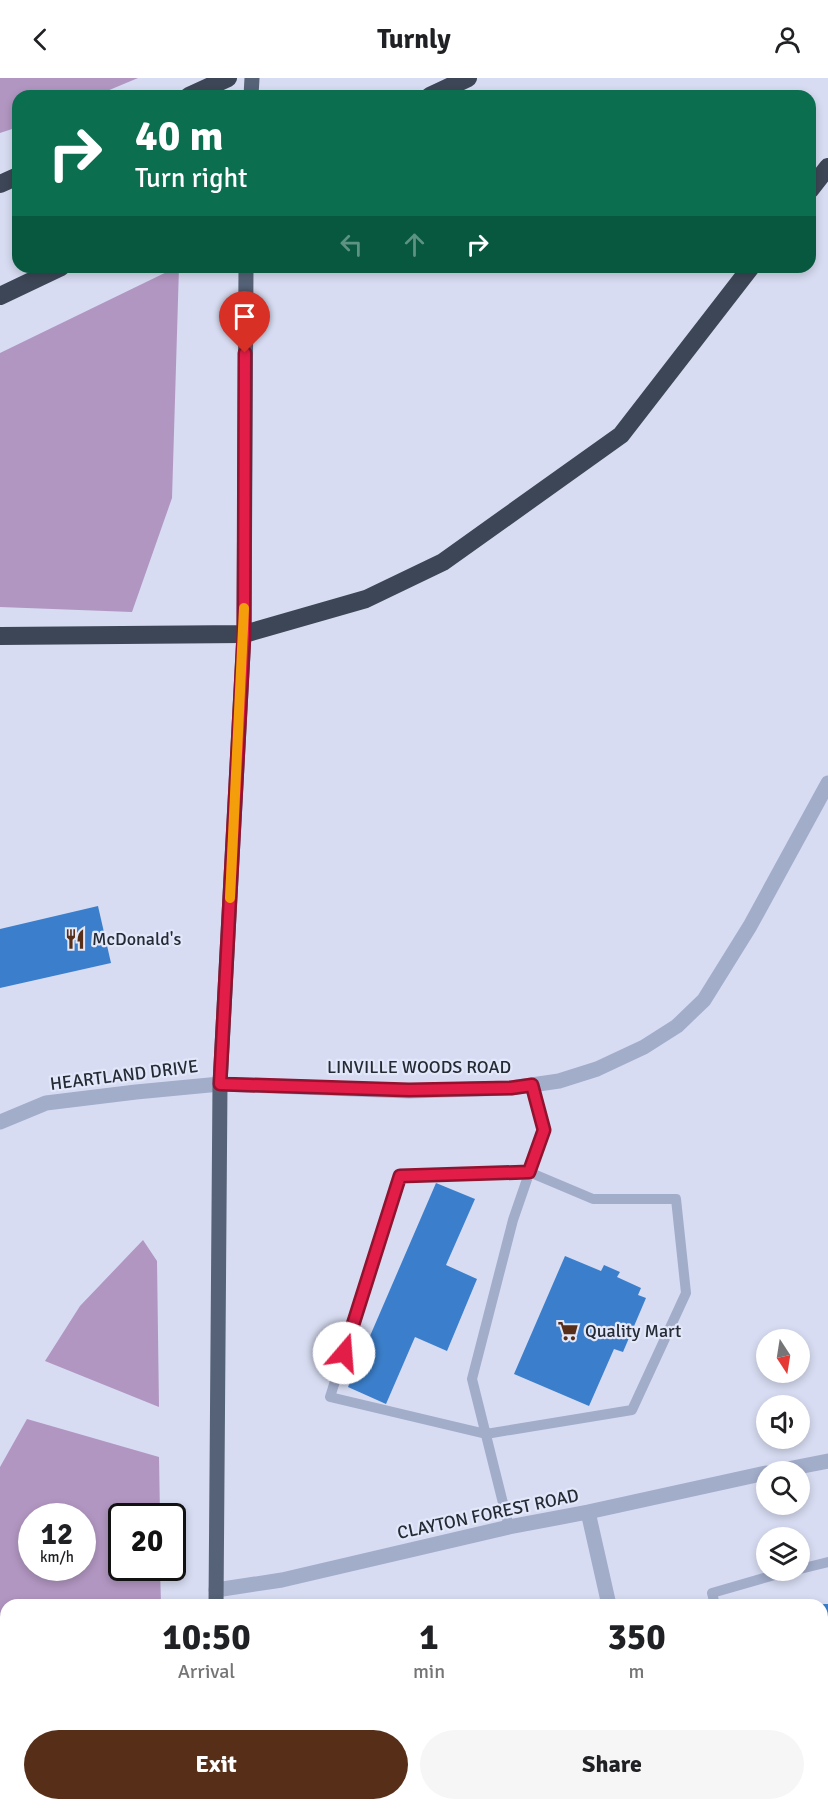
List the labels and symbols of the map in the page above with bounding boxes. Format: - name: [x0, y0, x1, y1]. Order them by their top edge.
- pin: [219, 291, 270, 353]
- restaurant icon: McDonald's: [63, 927, 87, 951]
- place label: McDonald's: [92, 928, 181, 950]
- street label: HEARTLAND DRIVE: [49, 1055, 199, 1095]
- street label: LINVILLE WOODS ROAD: [327, 1056, 511, 1078]
- supermarket icon: Quality Mart: [556, 1319, 580, 1343]
- place label: Quality Mart: [585, 1320, 681, 1342]
- position arrow: [312, 1321, 376, 1385]
- north arrow: [756, 1329, 810, 1383]
- street label: CLAYTON FOREST ROAD: [395, 1484, 581, 1544]
- speed limit sign: 20: [108, 1503, 186, 1581]

